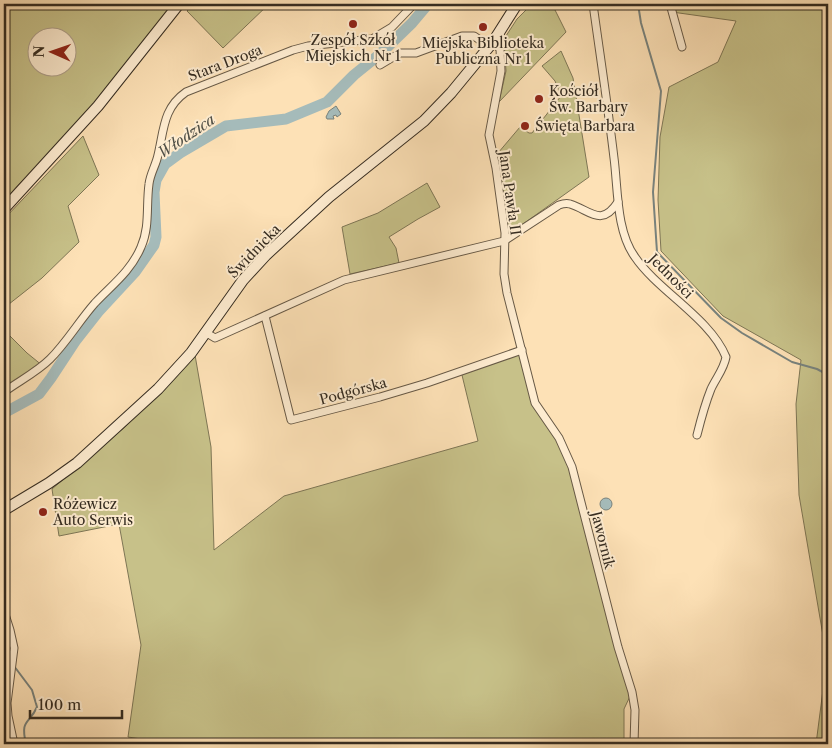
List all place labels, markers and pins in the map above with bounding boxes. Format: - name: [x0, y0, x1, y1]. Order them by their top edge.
- marker: Zespół Szkół Miejskich Nr 1: [347, 18, 359, 30]
- marker: Miejska Biblioteka Publiczna Nr 1: [477, 21, 489, 33]
- place label: Zespół Szkół Miejskich Nr 1: [305, 31, 401, 65]
- place label: Miejska Biblioteka Publiczna Nr 1: [422, 34, 545, 68]
- place label: Kościół Św. Barbary: [549, 82, 628, 116]
- marker: Kościół Św. Barbary: [533, 93, 545, 105]
- place label: Święta Barbara: [535, 116, 636, 135]
- marker: Święta Barbara: [519, 120, 531, 132]
- place label: Różewicz Auto Serwis: [52, 495, 133, 529]
- marker: Różewicz Auto Serwis: [37, 506, 49, 518]

